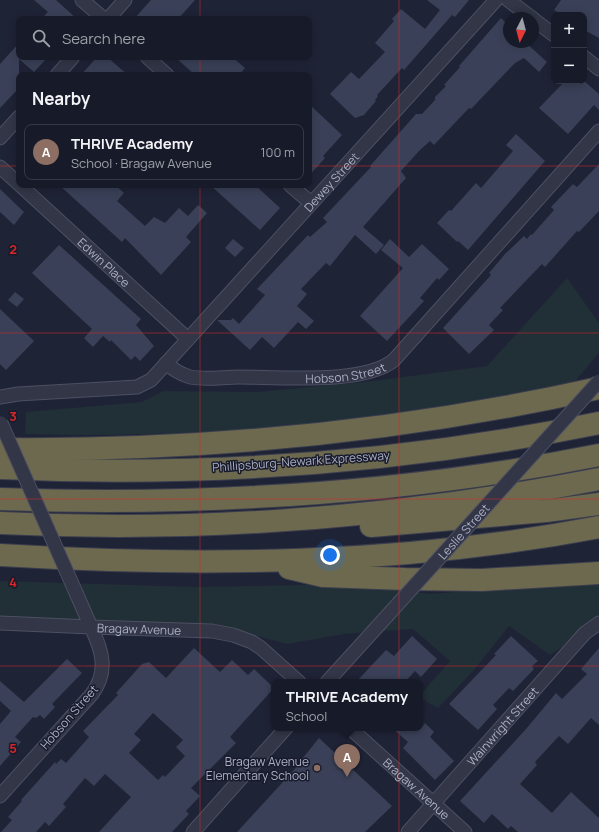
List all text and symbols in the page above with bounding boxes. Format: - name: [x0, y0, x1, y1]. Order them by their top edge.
- north arrow: [503, 12, 539, 48]
- map controls: [551, 12, 587, 84]
- button: +: [551, 12, 587, 48]
- search box: [16, 16, 312, 60]
- icon: search: [30, 27, 52, 49]
- text: Search here: [62, 28, 145, 49]
- button: −: [551, 48, 587, 84]
- text: Nearby: [32, 87, 90, 110]
- text: THRIVE Academy: [71, 133, 193, 154]
- text: A: [42, 143, 50, 161]
- text: 100 m: [260, 143, 295, 161]
- street label: Dewey Street: [300, 148, 363, 215]
- text: School · Bragaw Avenue: [71, 154, 212, 172]
- street label: Edwin Place: [74, 234, 134, 291]
- text: 2: [9, 240, 17, 258]
- street label: Hobson Street: [305, 358, 388, 387]
- text: 3: [9, 407, 17, 425]
- street label: Phillipsburg-Newark Expressway: [212, 446, 391, 476]
- street label: Leslie Street: [434, 500, 493, 563]
- your location: [320, 545, 340, 565]
- text: 4: [9, 573, 17, 591]
- street label: Bragaw Avenue: [97, 619, 182, 638]
- popup: [271, 679, 423, 731]
- street label: Hobson Street: [36, 681, 102, 753]
- street label: Wainwright Street: [463, 683, 542, 769]
- text: THRIVE Academy: [286, 686, 408, 707]
- text: School: [286, 707, 327, 725]
- text: 5: [9, 739, 17, 757]
- pin: A: [334, 744, 360, 777]
- place label: Bragaw Avenue Elementary School: [206, 753, 309, 784]
- street label: Bragaw Avenue: [380, 754, 454, 823]
- marker: Bragaw Avenue Elementary School: [312, 763, 322, 773]

